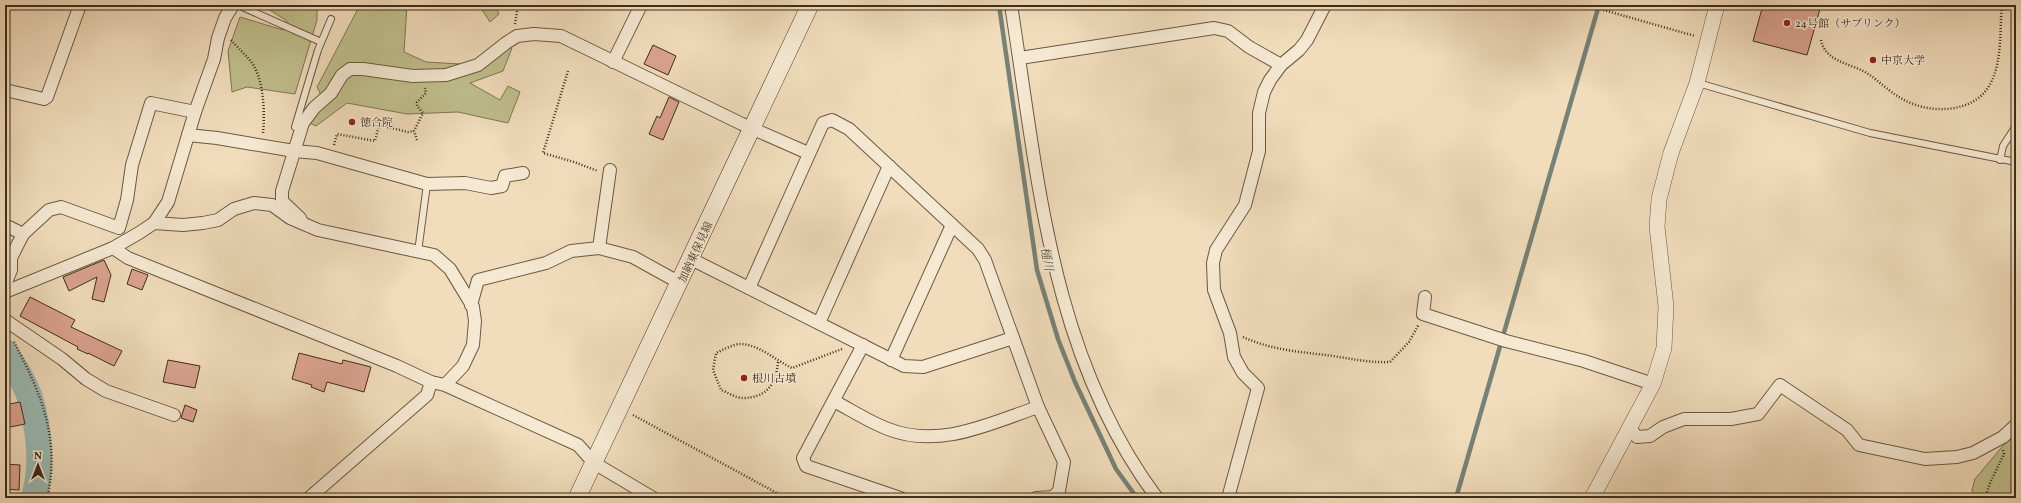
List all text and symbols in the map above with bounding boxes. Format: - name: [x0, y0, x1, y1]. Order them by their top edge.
- place label: 24号館（サブリンク）: [1795, 17, 1905, 32]
- marker: 24号館（サブリンク）: [1782, 18, 1792, 28]
- place label: 中京大学: [1881, 54, 1925, 69]
- marker: 中京大学: [1868, 55, 1878, 65]
- place label: 徳合院: [360, 116, 393, 131]
- marker: 徳合院: [347, 117, 357, 127]
- street label: 加納東保見線: [676, 220, 717, 286]
- water label: 樋川: [1036, 246, 1057, 274]
- place label: 根川古墳: [752, 372, 796, 387]
- marker: 根川古墳: [739, 373, 749, 383]
- north arrow: [18, 445, 58, 485]
- text: N: [34, 449, 42, 464]

